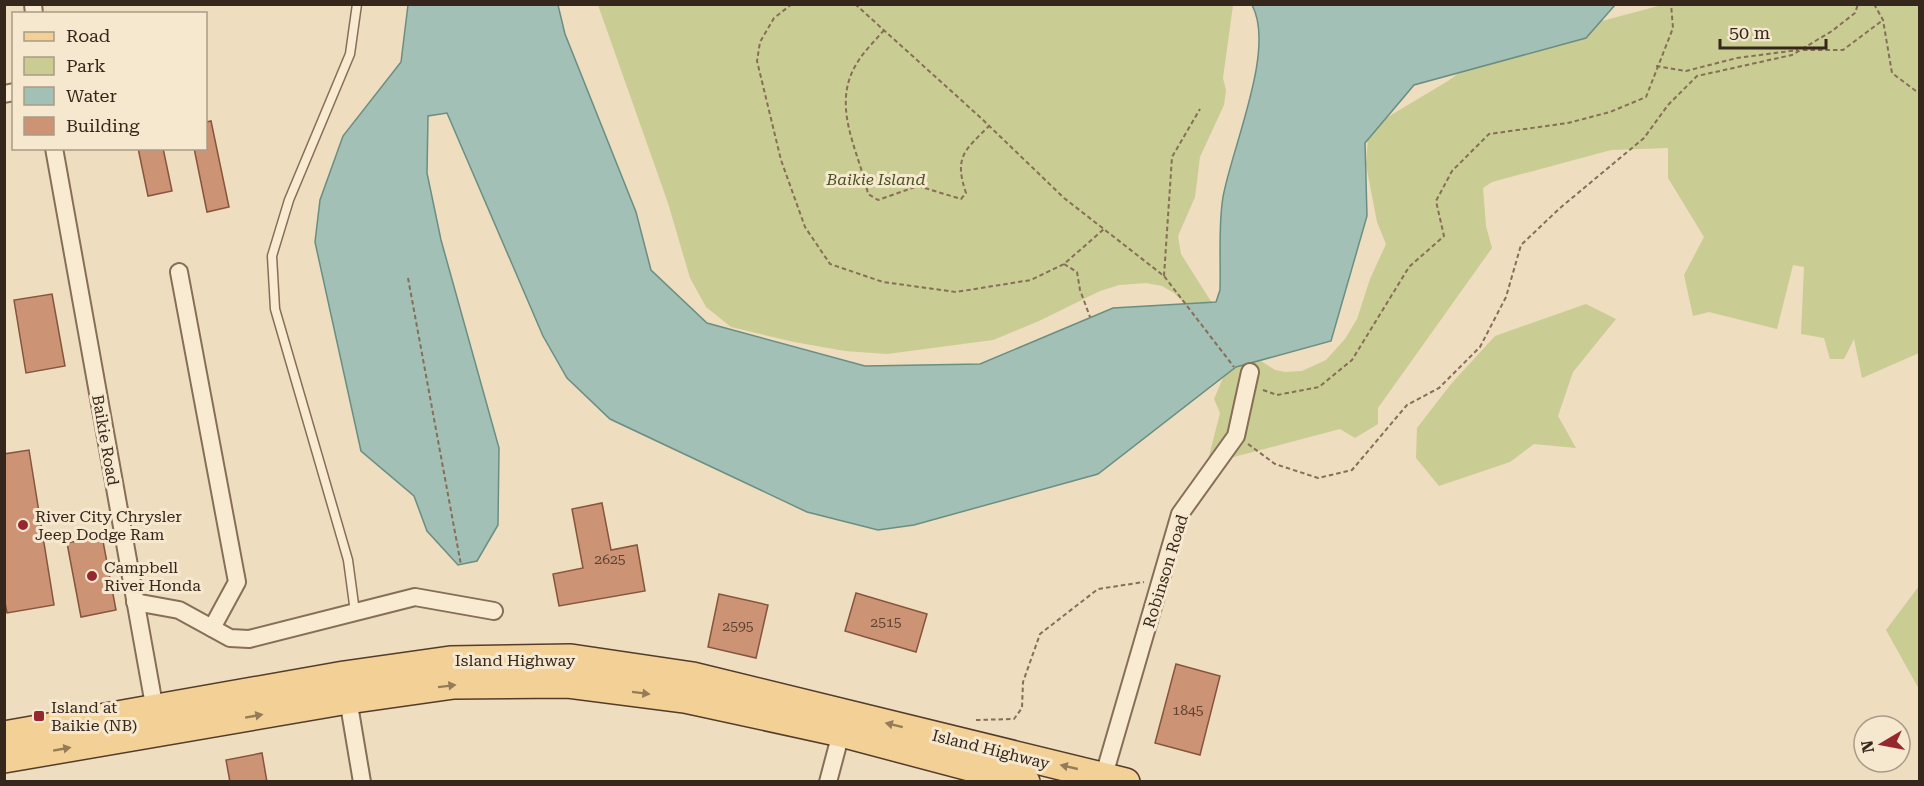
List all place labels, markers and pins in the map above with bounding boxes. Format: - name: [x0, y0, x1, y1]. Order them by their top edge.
- place label: River City Chrysler Jeep Dodge Ram: [35, 507, 182, 544]
- marker: River City Chrysler Jeep Dodge Ram: [16, 518, 30, 532]
- place label: Campbell River Honda: [104, 558, 201, 595]
- marker: Campbell River Honda: [85, 569, 99, 583]
- place label: Island at Baikie (NB): [51, 698, 137, 735]
- marker: Island at Baikie (NB): [32, 709, 46, 723]

